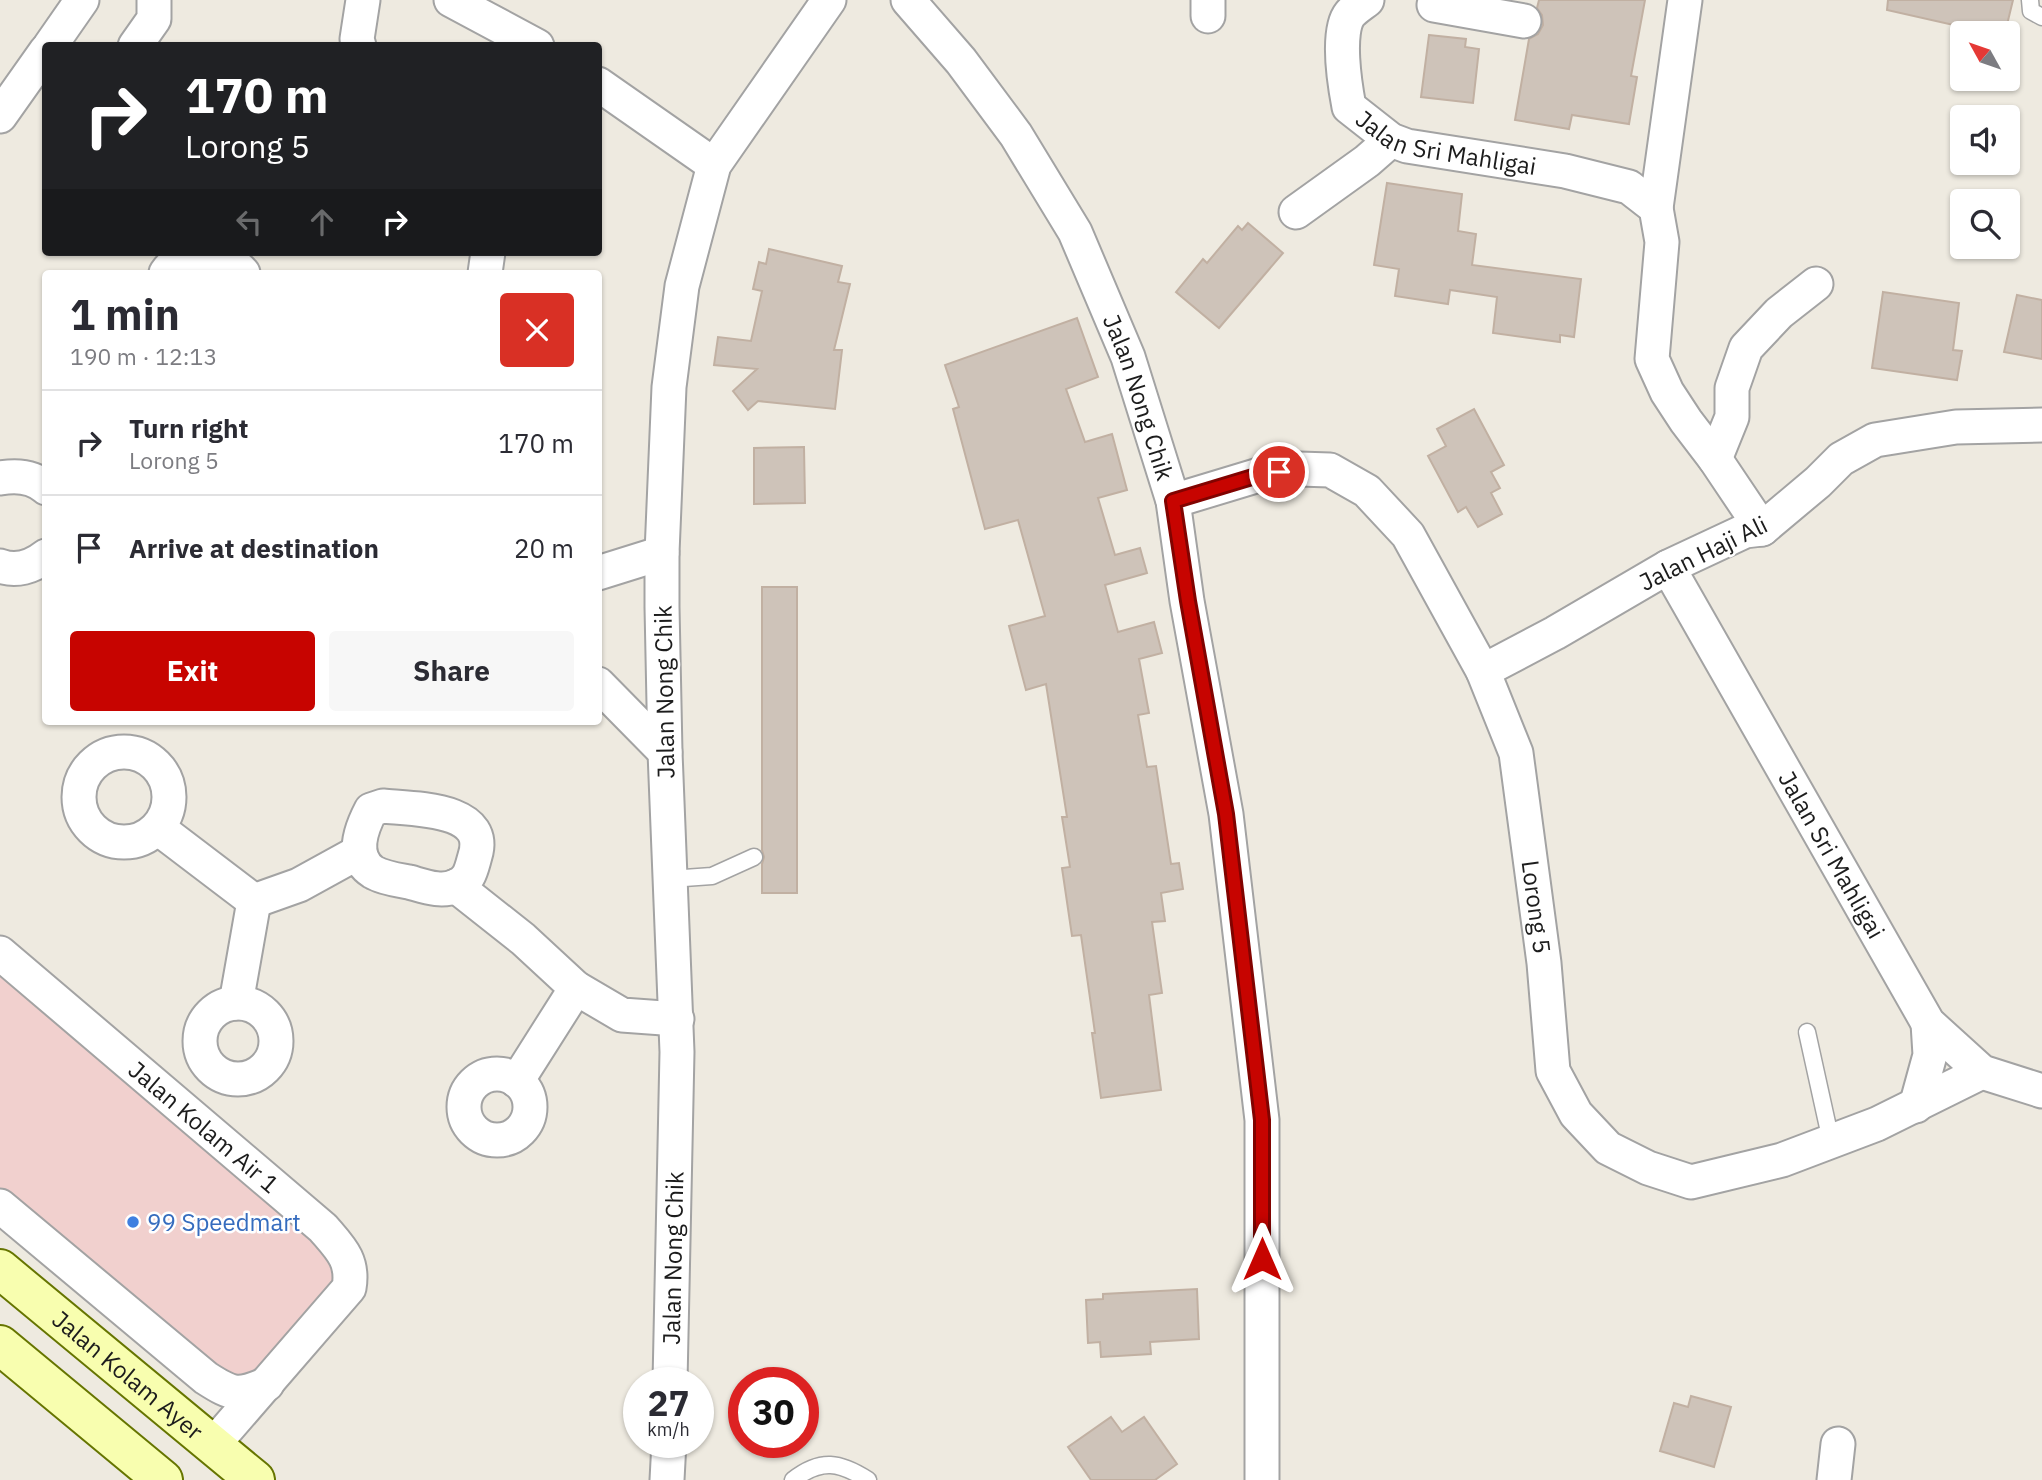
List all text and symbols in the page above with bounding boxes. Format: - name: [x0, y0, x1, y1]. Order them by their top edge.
- north arrow: [1950, 21, 2020, 91]
- map controls: [1950, 21, 2020, 259]
- text: 170 m: [185, 63, 329, 126]
- icon: right: [70, 70, 161, 161]
- street label: Jalan Sri Mahligai: [1349, 102, 1539, 182]
- button: sound: [1950, 105, 2020, 175]
- text: Lorong 5: [185, 125, 310, 167]
- button: search: [1950, 189, 2020, 259]
- icon: left: [230, 203, 268, 241]
- icon: ahead: [303, 203, 341, 241]
- icon: right: [376, 203, 414, 241]
- text: 1 min: [70, 287, 180, 342]
- button: close: [500, 293, 574, 367]
- street label: Jalan Nong Chik: [1096, 309, 1182, 485]
- text: 190 m · 12:13: [70, 341, 217, 371]
- text: Turn right: [129, 411, 248, 445]
- icon: right: [70, 424, 108, 462]
- text: 170 m: [498, 426, 574, 460]
- pin: [1249, 442, 1309, 502]
- text: Lorong 5: [129, 445, 219, 475]
- icon: arrive: [1260, 453, 1298, 491]
- street label: Jalan Haji Ali: [1633, 508, 1773, 598]
- icon: arrive: [70, 529, 108, 567]
- text: Arrive at destination: [129, 531, 379, 565]
- text: 20 m: [514, 531, 574, 565]
- street label: Jalan Nong Chik: [646, 605, 682, 779]
- button: Exit: [70, 631, 315, 711]
- button: Share: [329, 631, 574, 711]
- street label: Jalan Sri Mahligai: [1771, 765, 1892, 944]
- street label: Lorong 5: [1514, 858, 1559, 956]
- street label: Jalan Kolam Air 1: [122, 1054, 286, 1200]
- street label: Jalan Nong Chik: [655, 1171, 690, 1345]
- place label: 99 Speedmart: [147, 1206, 301, 1238]
- marker: 99 Speedmart: [125, 1214, 141, 1230]
- position arrow: [1225, 1222, 1299, 1296]
- street label: Jalan Kolam Ayer: [46, 1303, 210, 1447]
- speed limit sign: 30: [728, 1367, 819, 1458]
- text: 27: [647, 1380, 690, 1426]
- text: km/h: [647, 1418, 690, 1441]

